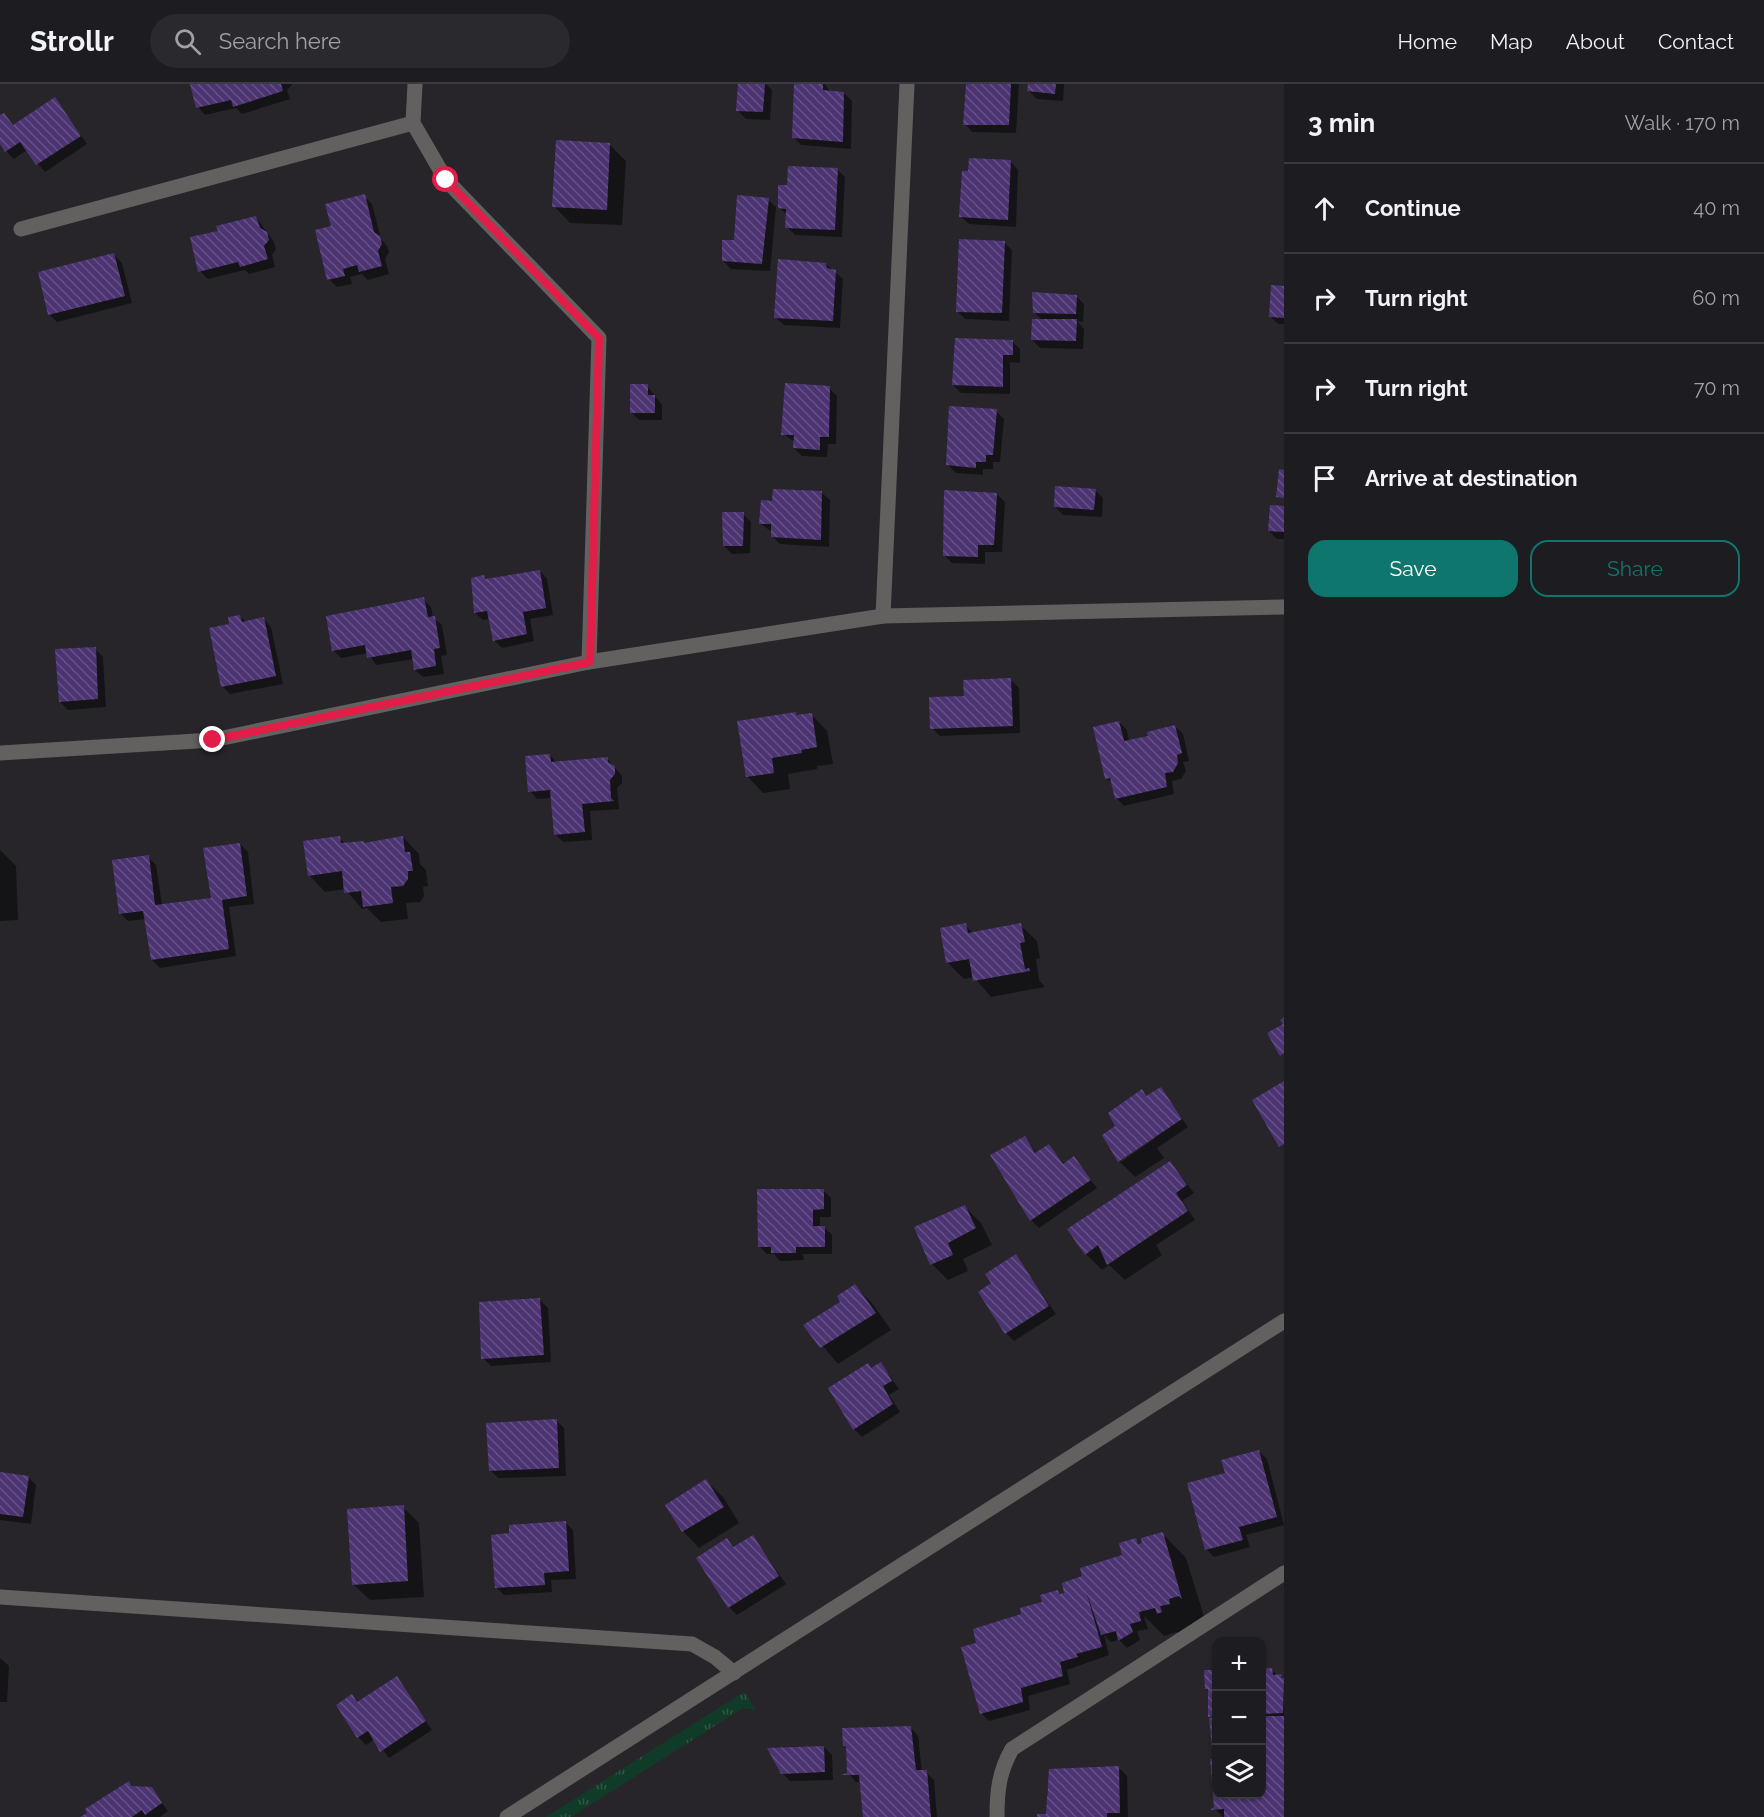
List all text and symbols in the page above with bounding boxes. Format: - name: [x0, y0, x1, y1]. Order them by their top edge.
- search box: [150, 14, 570, 68]
- text: Strollr: [30, 25, 114, 58]
- icon: search: [171, 25, 204, 58]
- text: Search here: [219, 28, 341, 54]
- text: Home: [1398, 29, 1457, 54]
- text: Map: [1490, 29, 1533, 54]
- text: About: [1566, 29, 1625, 54]
- text: Contact: [1658, 29, 1734, 54]
- text: 3 min: [1308, 108, 1375, 138]
- text: Walk · 170 m: [1624, 111, 1740, 135]
- route start: [432, 166, 458, 192]
- icon: ahead: [1308, 192, 1341, 225]
- text: Continue: [1365, 195, 1461, 221]
- text: 40 m: [1693, 196, 1740, 220]
- icon: right: [1308, 282, 1341, 315]
- text: Turn right: [1365, 285, 1468, 311]
- text: 60 m: [1692, 286, 1740, 310]
- icon: right: [1308, 372, 1341, 405]
- text: Turn right: [1365, 375, 1468, 401]
- text: 70 m: [1694, 376, 1740, 400]
- icon: arrive: [1308, 462, 1341, 495]
- text: Arrive at destination: [1365, 465, 1578, 491]
- button: Save: [1308, 540, 1518, 597]
- button: Share: [1530, 540, 1740, 597]
- route end: [199, 726, 225, 752]
- map controls: [1212, 1637, 1266, 1799]
- button: +: [1212, 1637, 1266, 1691]
- button: −: [1212, 1691, 1266, 1745]
- button: layers: [1212, 1745, 1266, 1799]

